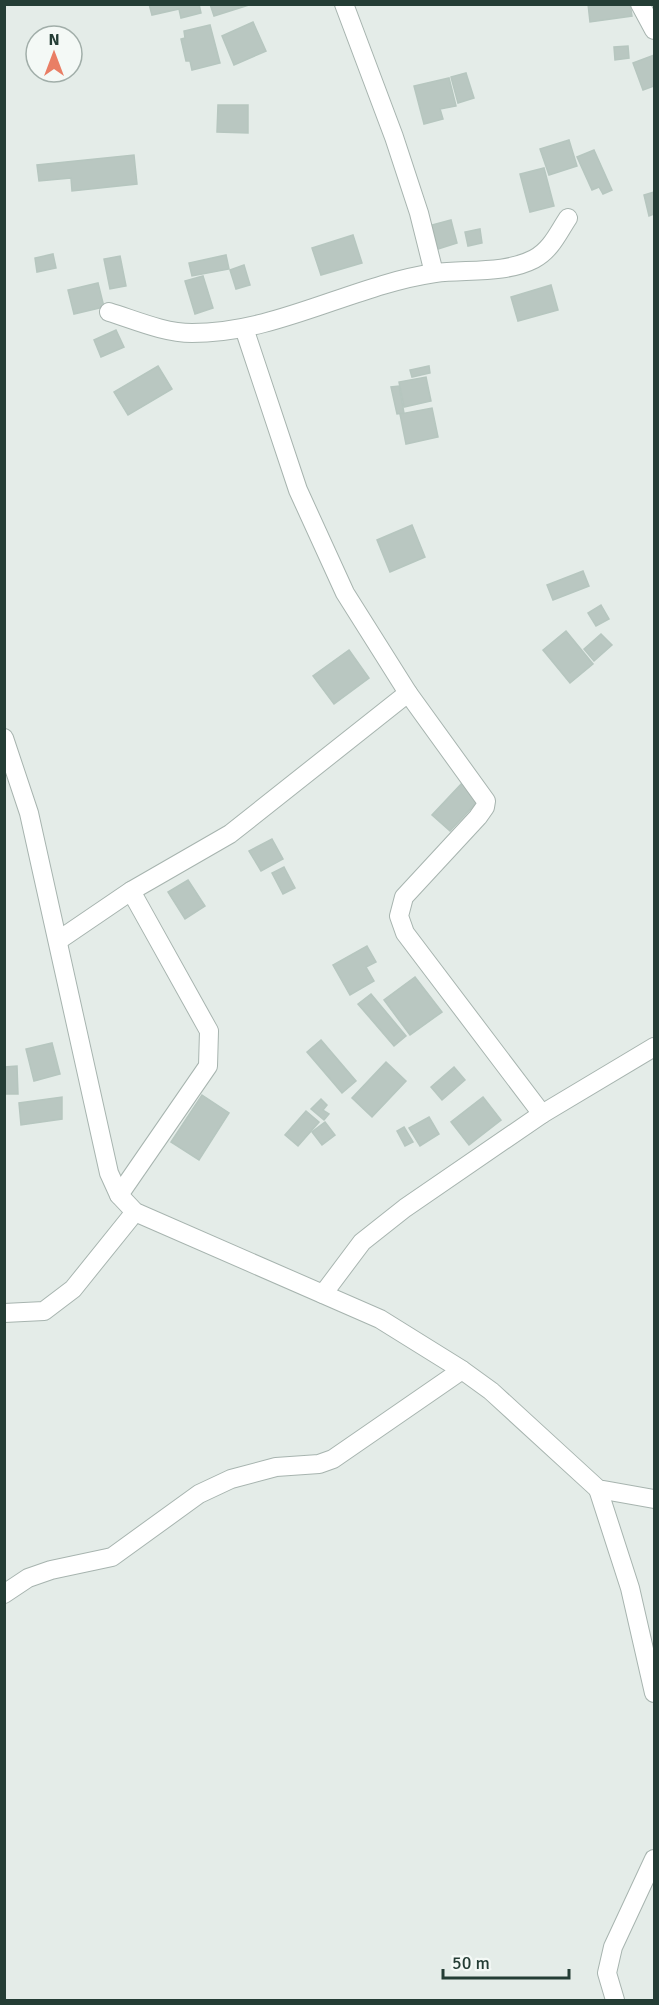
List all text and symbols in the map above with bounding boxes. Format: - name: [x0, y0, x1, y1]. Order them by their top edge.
- north arrow: [24, 24, 84, 84]
- text: N: [48, 30, 60, 50]
- scale bar: [443, 1942, 569, 1980]
- text: 50 m: [452, 1952, 490, 1974]

